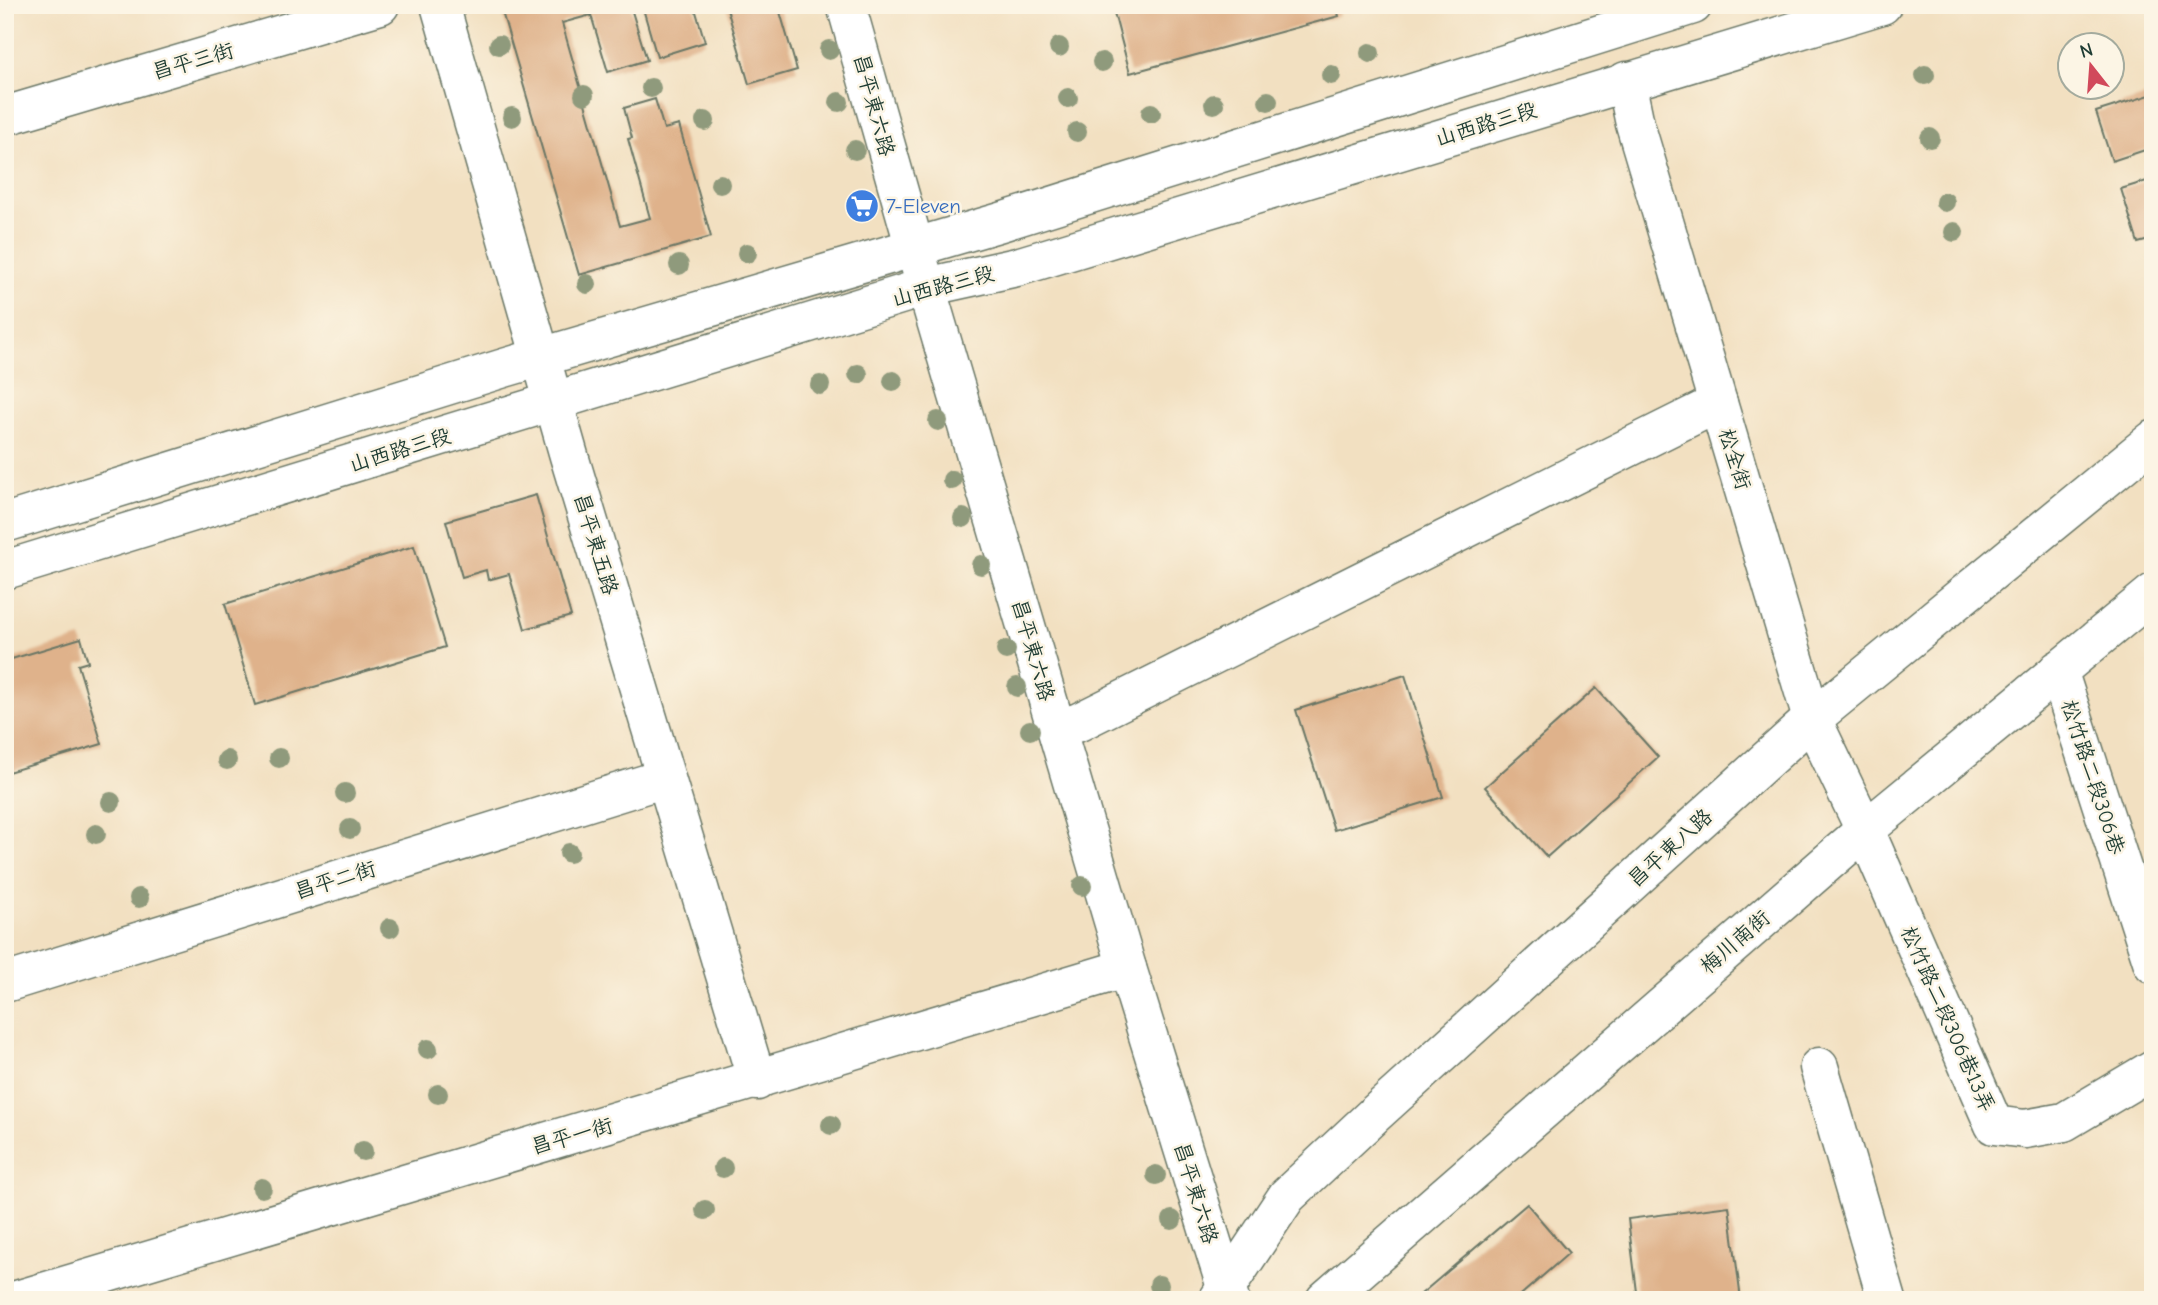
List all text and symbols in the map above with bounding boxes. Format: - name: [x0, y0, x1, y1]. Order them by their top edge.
- north arrow: [2056, 32, 2126, 102]
- street label: 昌平三街: [149, 38, 237, 84]
- text: N: [2077, 38, 2095, 63]
- street label: 昌平東六路: [849, 51, 899, 159]
- street label: 山西路三段: [1432, 97, 1540, 151]
- supermarket icon: 7-Eleven: [843, 187, 881, 225]
- place label: 7-Eleven: [886, 194, 961, 218]
- street label: 山西路三段: [889, 261, 997, 311]
- street label: 山西路三段: [346, 423, 454, 477]
- street label: 松全街: [1714, 425, 1756, 493]
- street label: 昌平東五路: [569, 490, 623, 598]
- street label: 昌平東六路: [1007, 596, 1059, 704]
- street label: 松竹路二段306巷: [2057, 697, 2129, 857]
- street label: 昌平東八路: [1623, 804, 1717, 892]
- street label: 昌平二街: [291, 856, 379, 904]
- street label: 梅川南街: [1695, 905, 1775, 979]
- street label: 松竹路二段306巷13弄: [1896, 922, 2000, 1116]
- street label: 昌平一街: [528, 1113, 616, 1159]
- street label: 昌平東六路: [1169, 1139, 1223, 1247]

